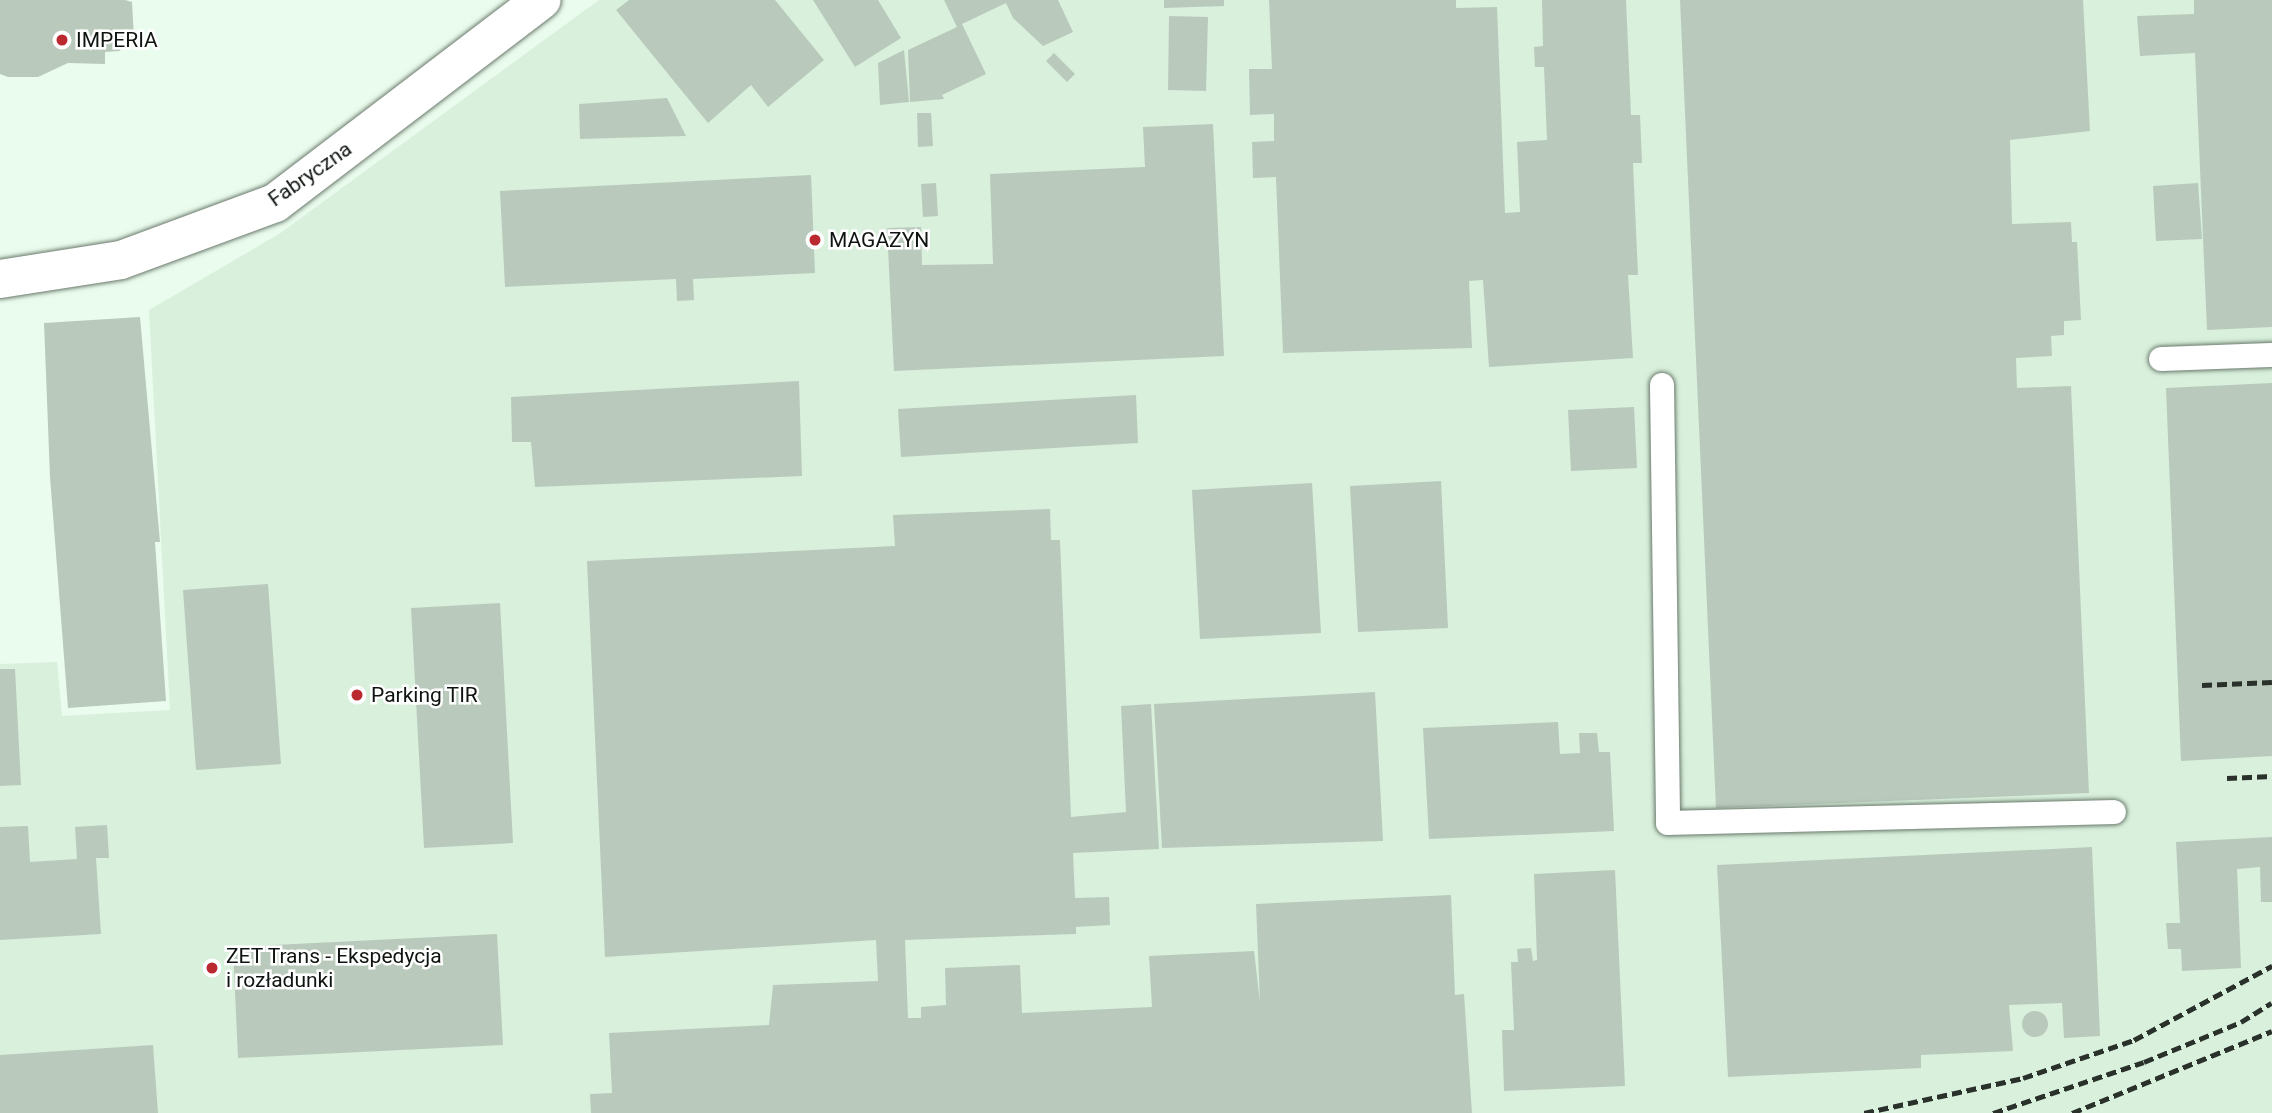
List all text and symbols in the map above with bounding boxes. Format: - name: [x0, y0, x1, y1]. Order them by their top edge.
- place label: IMPERIA: [76, 27, 158, 53]
- marker: IMPERIA: [54, 32, 70, 48]
- street label: Fabryczna: [263, 136, 357, 212]
- place label: MAGAZYN: [829, 227, 929, 253]
- marker: MAGAZYN: [807, 232, 823, 248]
- place label: Parking TIR: [371, 682, 478, 708]
- marker: Parking TIR: [349, 687, 365, 703]
- place label: ZET Trans - Ekspedycja i rozładunki: [226, 943, 442, 993]
- marker: ZET Trans - Ekspedycja i rozładunki: [204, 960, 220, 976]

